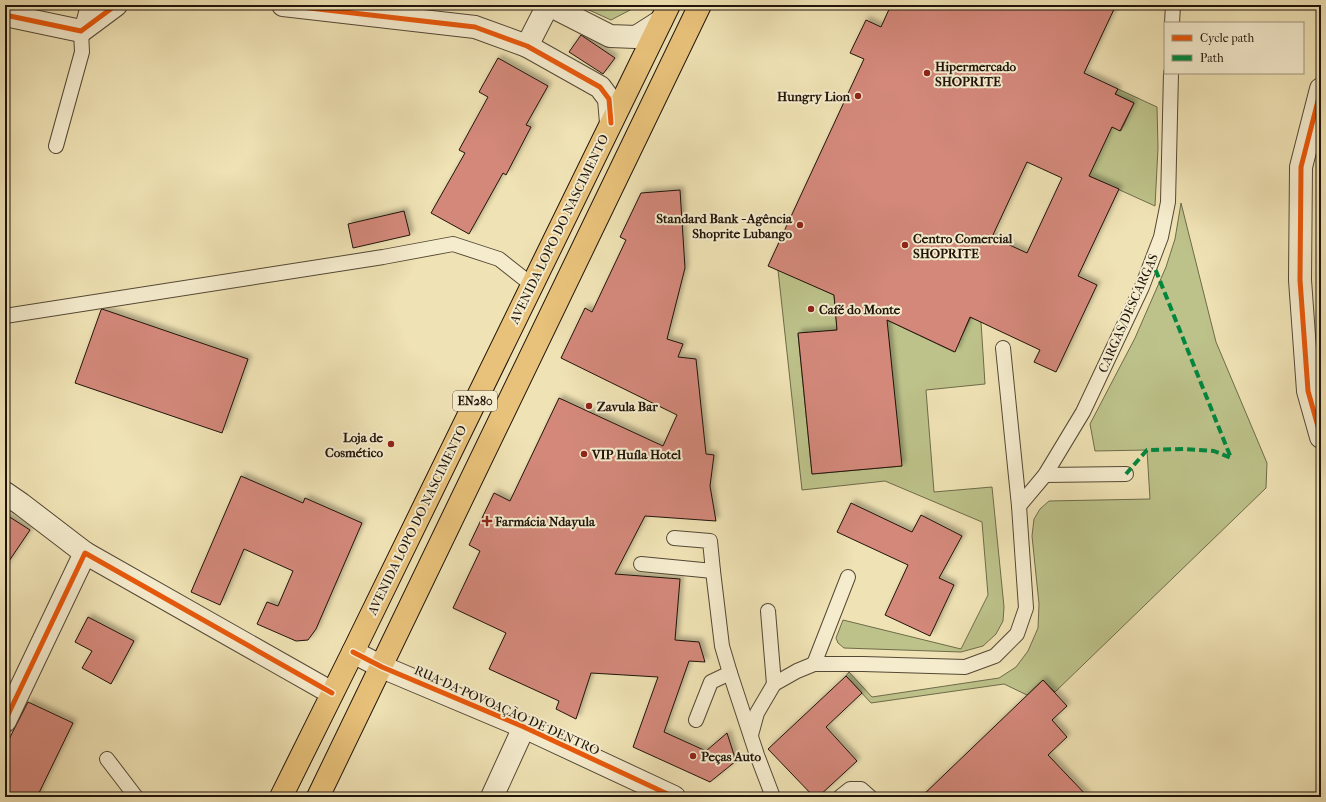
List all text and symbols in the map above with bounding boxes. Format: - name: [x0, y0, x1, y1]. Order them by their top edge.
- legend: [1164, 22, 1304, 74]
- text: Cycle path: [1200, 31, 1255, 45]
- text: Path: [1200, 51, 1224, 65]
- place label: Hipermercado SHOPRITE: [935, 59, 1017, 89]
- marker: Hipermercado SHOPRITE: [922, 68, 932, 78]
- place label: Hungry Lion: [777, 89, 850, 105]
- marker: Hungry Lion: [853, 91, 863, 101]
- street label: AVENIDA LOPO DO NASCIMENTO: [506, 132, 612, 327]
- place label: Standard Bank - Agência Shoprite Lubango: [656, 211, 793, 242]
- marker: Standard Bank - Agência Shoprite Lubango: [795, 220, 805, 230]
- place label: Centro Comercial SHOPRITE: [913, 231, 1013, 261]
- marker: Centro Comercial SHOPRITE: [900, 240, 910, 250]
- street label: CARGAS/DESCARGAS: [1095, 251, 1161, 375]
- place label: Café do Monte: [819, 302, 901, 317]
- marker: Café do Monte: [806, 304, 816, 314]
- road number: EN280: [453, 391, 497, 411]
- place label: Zavula Bar: [597, 399, 658, 414]
- marker: Zavula Bar: [584, 401, 594, 411]
- street label: AVENIDA LOPO DO NASCIMENTO: [364, 423, 470, 618]
- place label: Loja de Cosmético: [325, 430, 384, 460]
- marker: Loja de Cosmético: [386, 439, 396, 449]
- place label: VIP Huíla Hotel: [591, 447, 682, 462]
- marker: VIP Huíla Hotel: [579, 449, 589, 459]
- place label: Farmácia Ndayula: [494, 514, 596, 530]
- marker: Farmácia Ndayula: [482, 516, 492, 526]
- street label: RUA DA POVOAÇÃO DE DENTRO: [412, 662, 602, 758]
- place label: Peças Auto: [701, 749, 762, 765]
- marker: Peças Auto: [688, 751, 698, 761]

